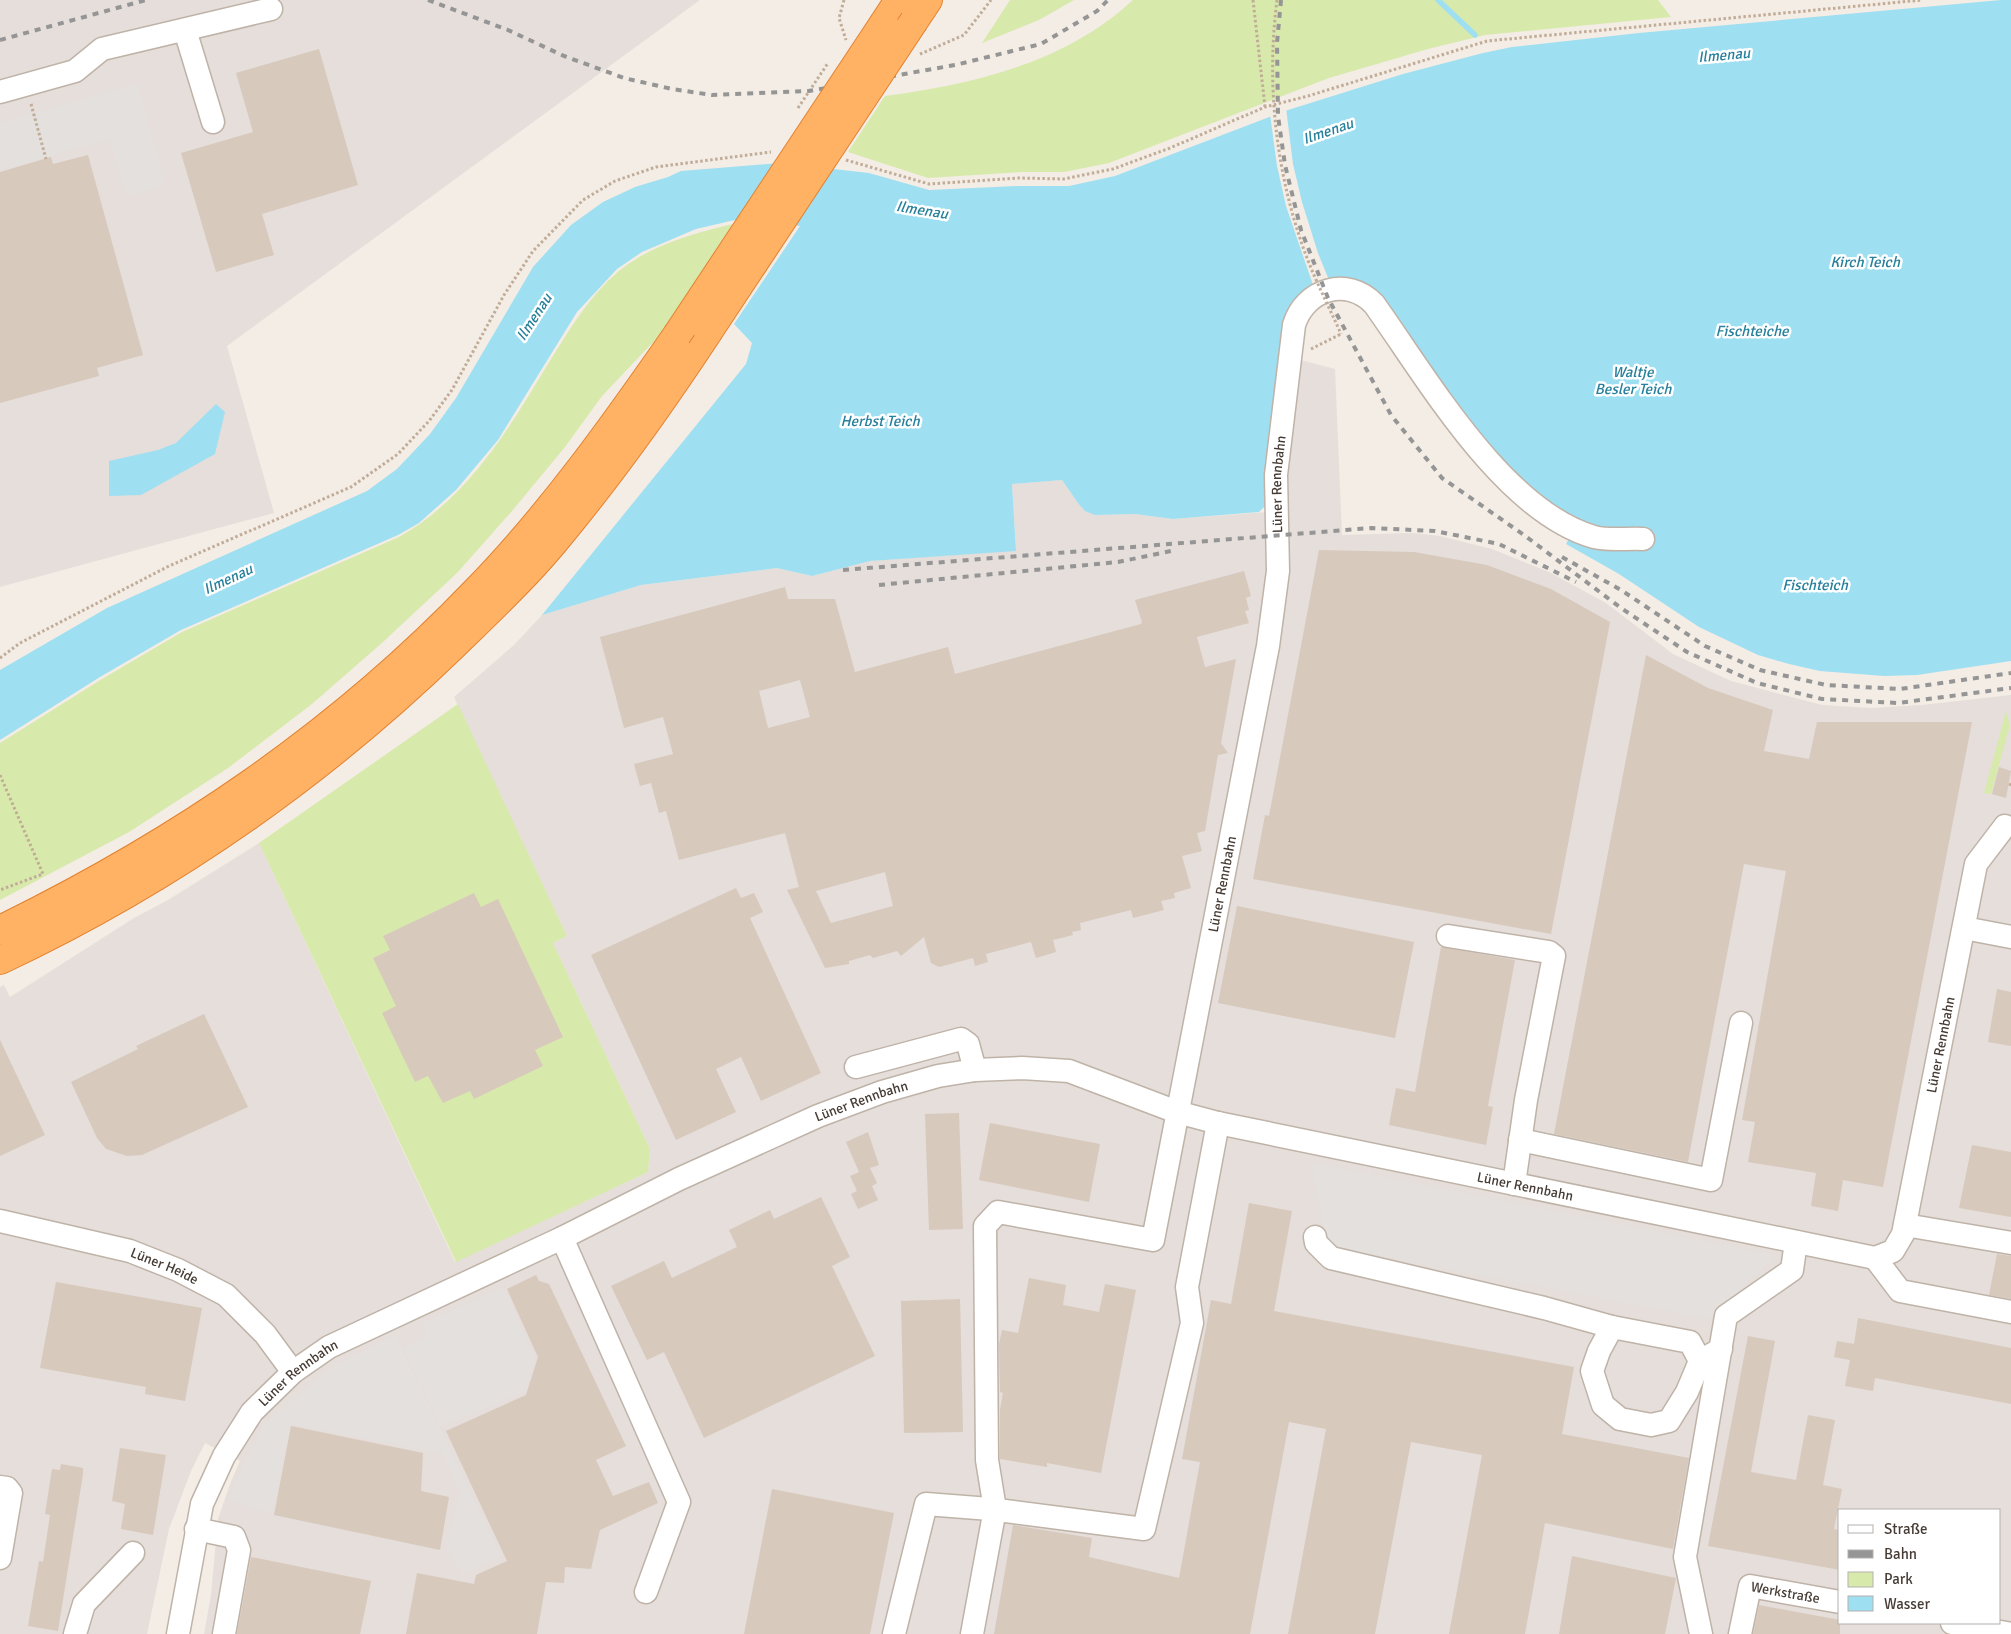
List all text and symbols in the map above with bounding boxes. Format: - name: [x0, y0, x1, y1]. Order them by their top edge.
- water label: Ilmenau: [1697, 44, 1752, 66]
- water label: Ilmenau: [1300, 114, 1356, 148]
- water label: Ilmenau: [895, 197, 950, 223]
- water label: Kirch Teich: [1830, 253, 1901, 271]
- water label: Ilmenau: [512, 290, 556, 344]
- water label: Fischteiche: [1715, 322, 1790, 340]
- water label: Waltje Besler Teich: [1595, 363, 1672, 398]
- water label: Herbst Teich: [840, 412, 920, 430]
- street label: Lüner Rennbahn: [1268, 434, 1290, 533]
- water label: Ilmenau: [201, 559, 256, 598]
- water label: Fischteich: [1782, 576, 1849, 594]
- street label: Lüner Rennbahn: [1205, 834, 1240, 934]
- street label: Lüner Rennbahn: [1923, 995, 1959, 1094]
- street label: Lüner Rennbahn: [812, 1077, 910, 1126]
- street label: Lüner Rennbahn: [1476, 1168, 1575, 1205]
- street label: Lüner Heide: [128, 1244, 201, 1288]
- street label: Lüner Rennbahn: [255, 1336, 341, 1410]
- legend: [1838, 1509, 2001, 1624]
- text: Straße: [1884, 1520, 1928, 1538]
- text: Bahn: [1884, 1545, 1917, 1563]
- text: Park: [1884, 1570, 1913, 1588]
- street label: Werkstraße: [1750, 1578, 1821, 1607]
- text: Wasser: [1884, 1595, 1930, 1613]

